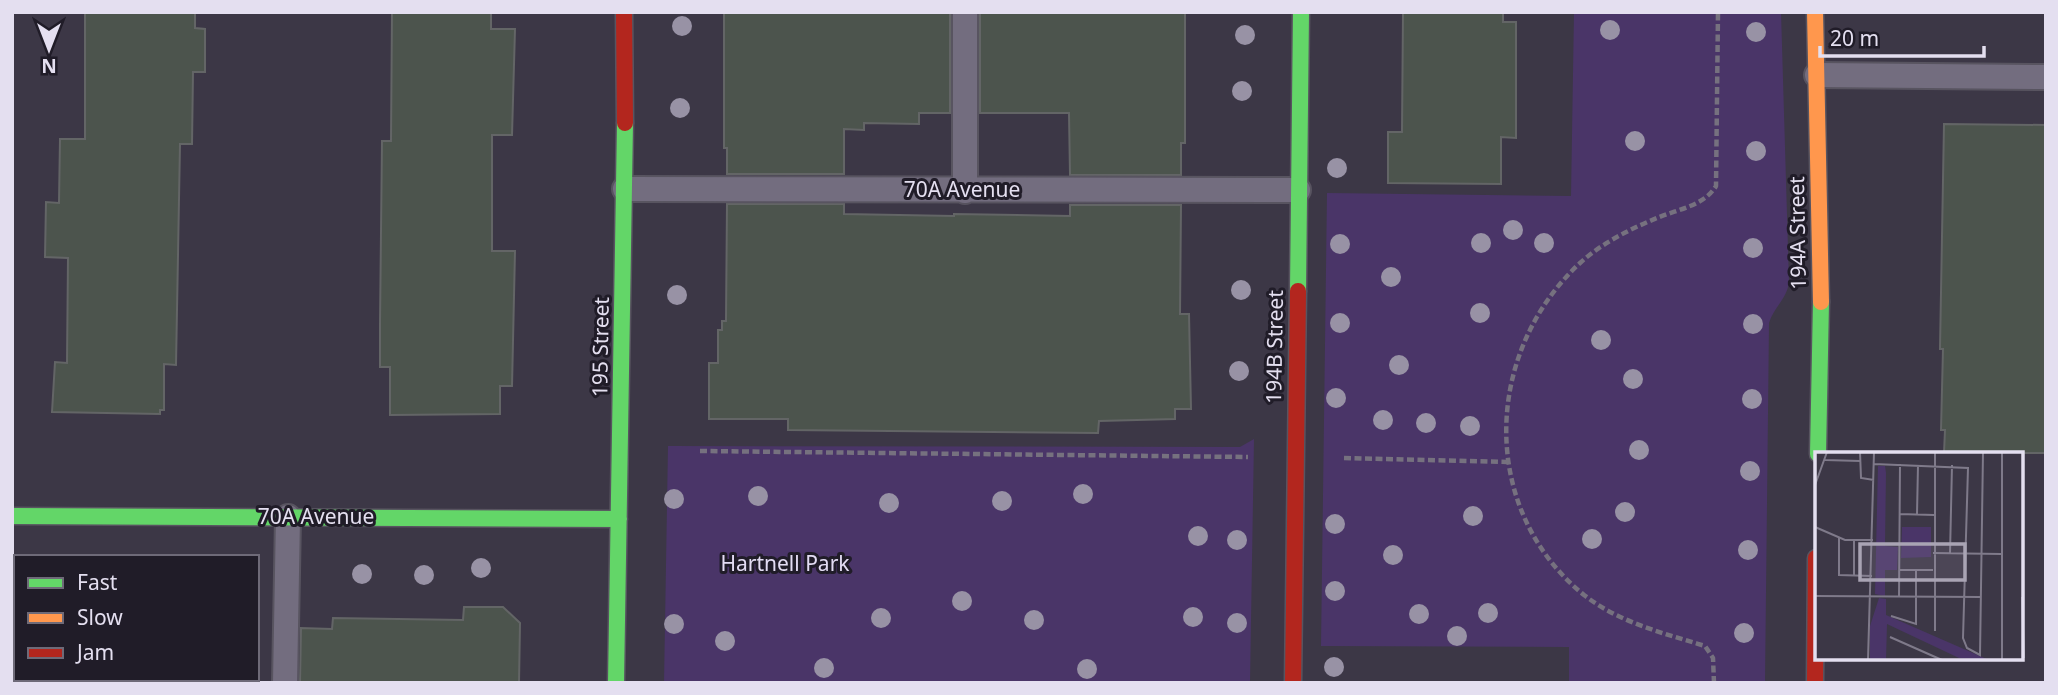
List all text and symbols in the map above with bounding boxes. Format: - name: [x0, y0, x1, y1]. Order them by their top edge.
- north arrow: [14, 14, 84, 84]
- scale bar: [1820, 14, 1984, 58]
- text: 20 m: [1830, 24, 1879, 52]
- text: N: [41, 53, 57, 79]
- street label: 70A Avenue: [904, 175, 1020, 203]
- street label: 194A Street: [1782, 176, 1812, 290]
- street label: 194B Street: [1259, 289, 1289, 404]
- street label: 195 Street: [585, 296, 615, 397]
- inset map: [1815, 452, 2023, 660]
- street label: 70A Avenue: [258, 502, 374, 530]
- park label: Hartnell Park: [720, 549, 850, 577]
- legend: [14, 555, 259, 681]
- text: Fast: [77, 568, 118, 596]
- text: Slow: [77, 603, 123, 631]
- text: Jam: [75, 638, 114, 666]

